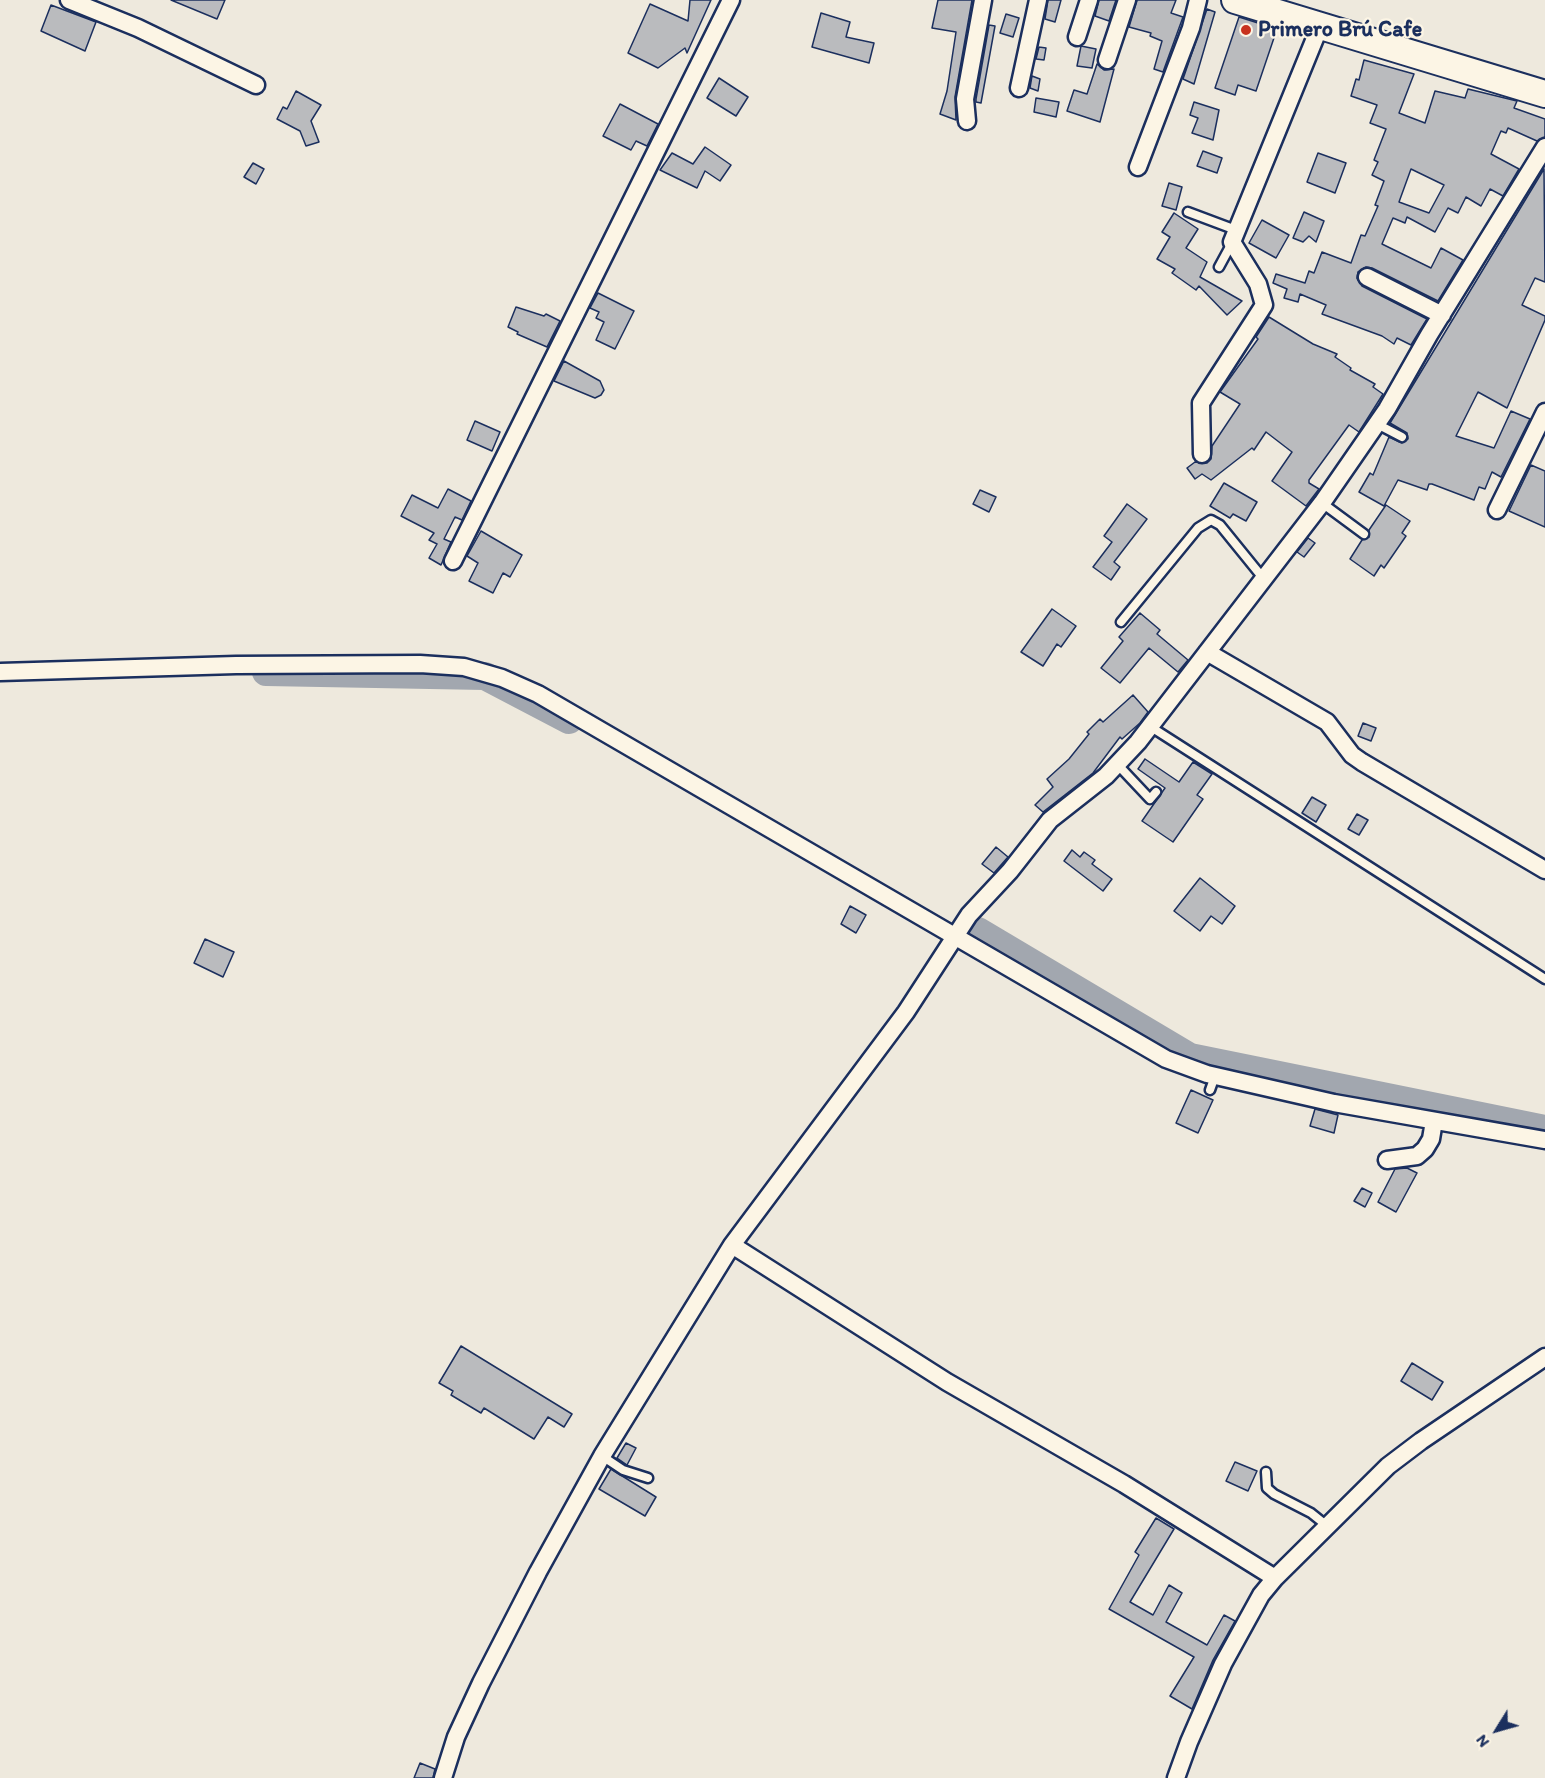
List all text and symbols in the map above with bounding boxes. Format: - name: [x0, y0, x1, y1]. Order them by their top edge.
- place label: Primero Brú Cafe: [1258, 17, 1422, 43]
- marker: Primero Brú Cafe: [1239, 23, 1253, 37]
- north arrow: [1467, 1700, 1527, 1760]
- text: N: [1471, 1731, 1493, 1751]

